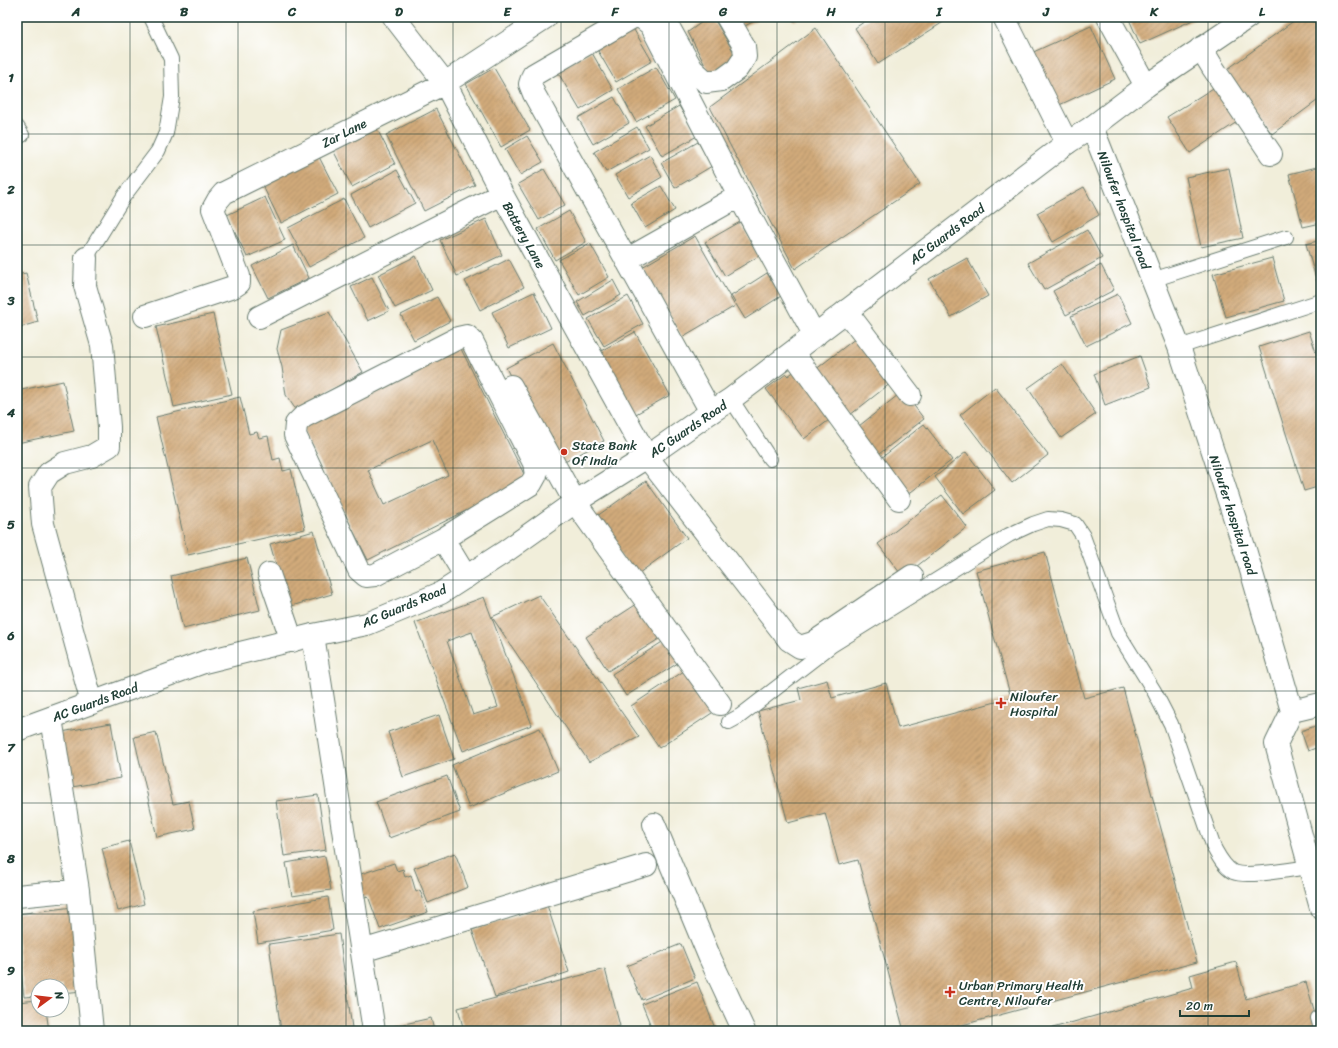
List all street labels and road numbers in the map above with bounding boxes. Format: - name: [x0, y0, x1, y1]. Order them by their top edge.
- street label: Zar Lane: [317, 112, 371, 154]
- street label: Niloufer hospital road: [1091, 147, 1158, 274]
- street label: Battery Lane: [496, 197, 552, 273]
- street label: AC Guards Road: [903, 197, 991, 271]
- street label: AC Guards Road: [643, 394, 733, 464]
- street label: Niloufer hospital road: [1203, 452, 1264, 579]
- street label: AC Guards Road: [357, 577, 451, 635]
- street label: AC Guards Road: [48, 675, 142, 729]

